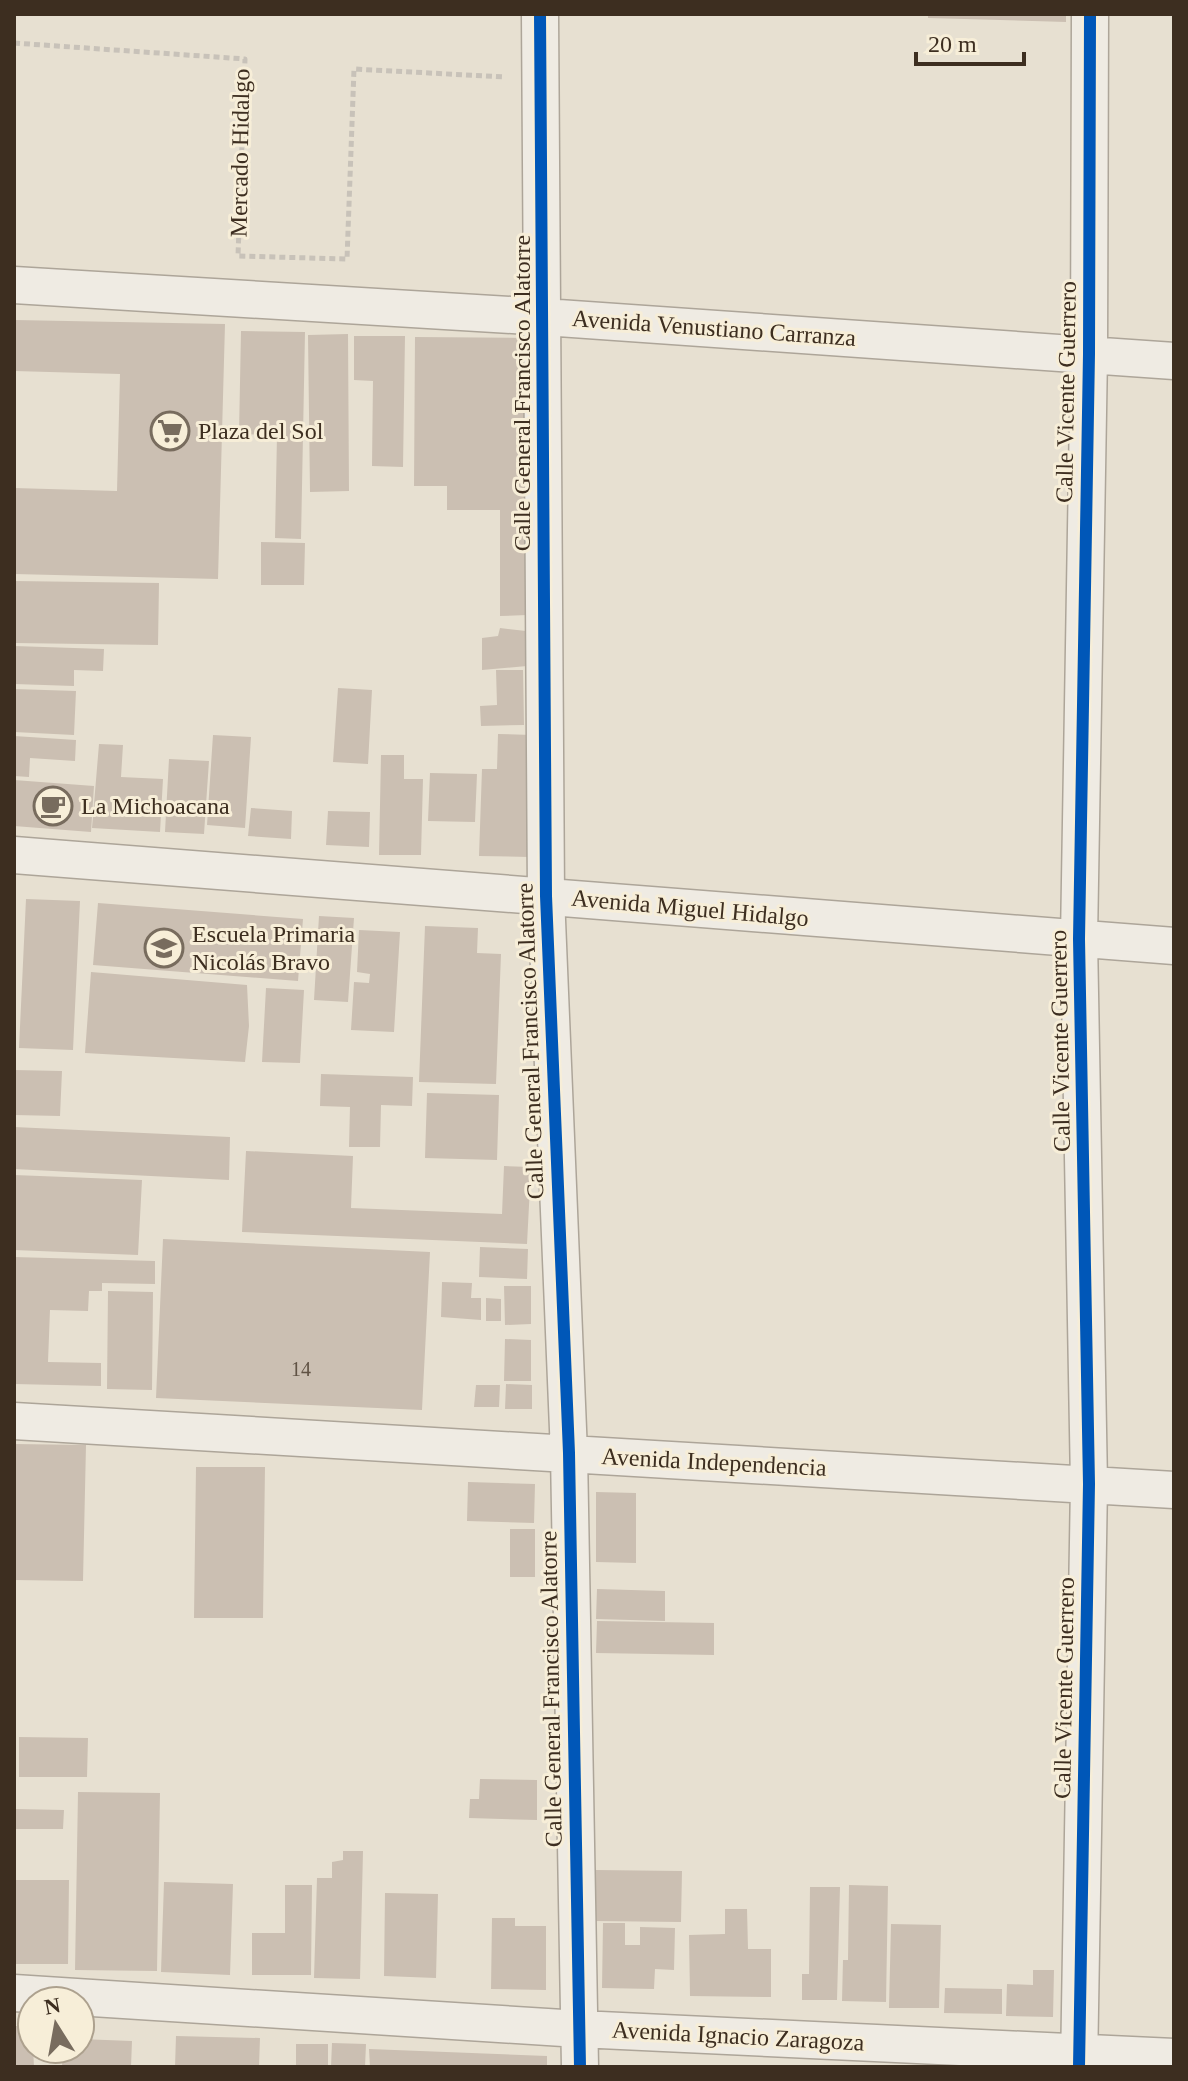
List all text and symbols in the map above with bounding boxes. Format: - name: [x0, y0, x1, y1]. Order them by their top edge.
- scale bar: [916, 16, 1024, 66]
- text: 20 m: [928, 31, 977, 57]
- street label: Mercado Hidalgo: [226, 68, 254, 238]
- street label: Calle General Francisco Alatorre: [509, 235, 535, 551]
- street label: Calle Vicente Guerrero: [1051, 281, 1081, 503]
- street label: Avenida Venustiano Carranza: [571, 305, 857, 351]
- supermarket icon: Plaza del Sol: [149, 410, 191, 452]
- place label: Plaza del Sol: [198, 418, 324, 444]
- cafe icon: La Michoacana: [32, 785, 74, 827]
- place label: La Michoacana: [81, 793, 230, 819]
- street label: Calle General Francisco Alatorre: [511, 882, 549, 1200]
- street label: Avenida Miguel Hidalgo: [570, 885, 810, 931]
- place label: Escuela Primaria Nicolás Bravo: [192, 921, 356, 975]
- school or university icon: Escuela Primaria Nicolás Bravo: [143, 927, 185, 969]
- street label: Calle Vicente Guerrero: [1045, 930, 1075, 1152]
- house number: 14: [291, 1358, 311, 1380]
- street label: Avenida Independencia: [601, 1443, 828, 1481]
- street label: Calle General Francisco Alatorre: [535, 1531, 567, 1847]
- street label: Calle Vicente Guerrero: [1049, 1577, 1079, 1799]
- north arrow: [16, 1985, 96, 2065]
- text: N: [42, 1992, 63, 2020]
- street label: Avenida Ignacio Zaragoza: [611, 2016, 865, 2056]

